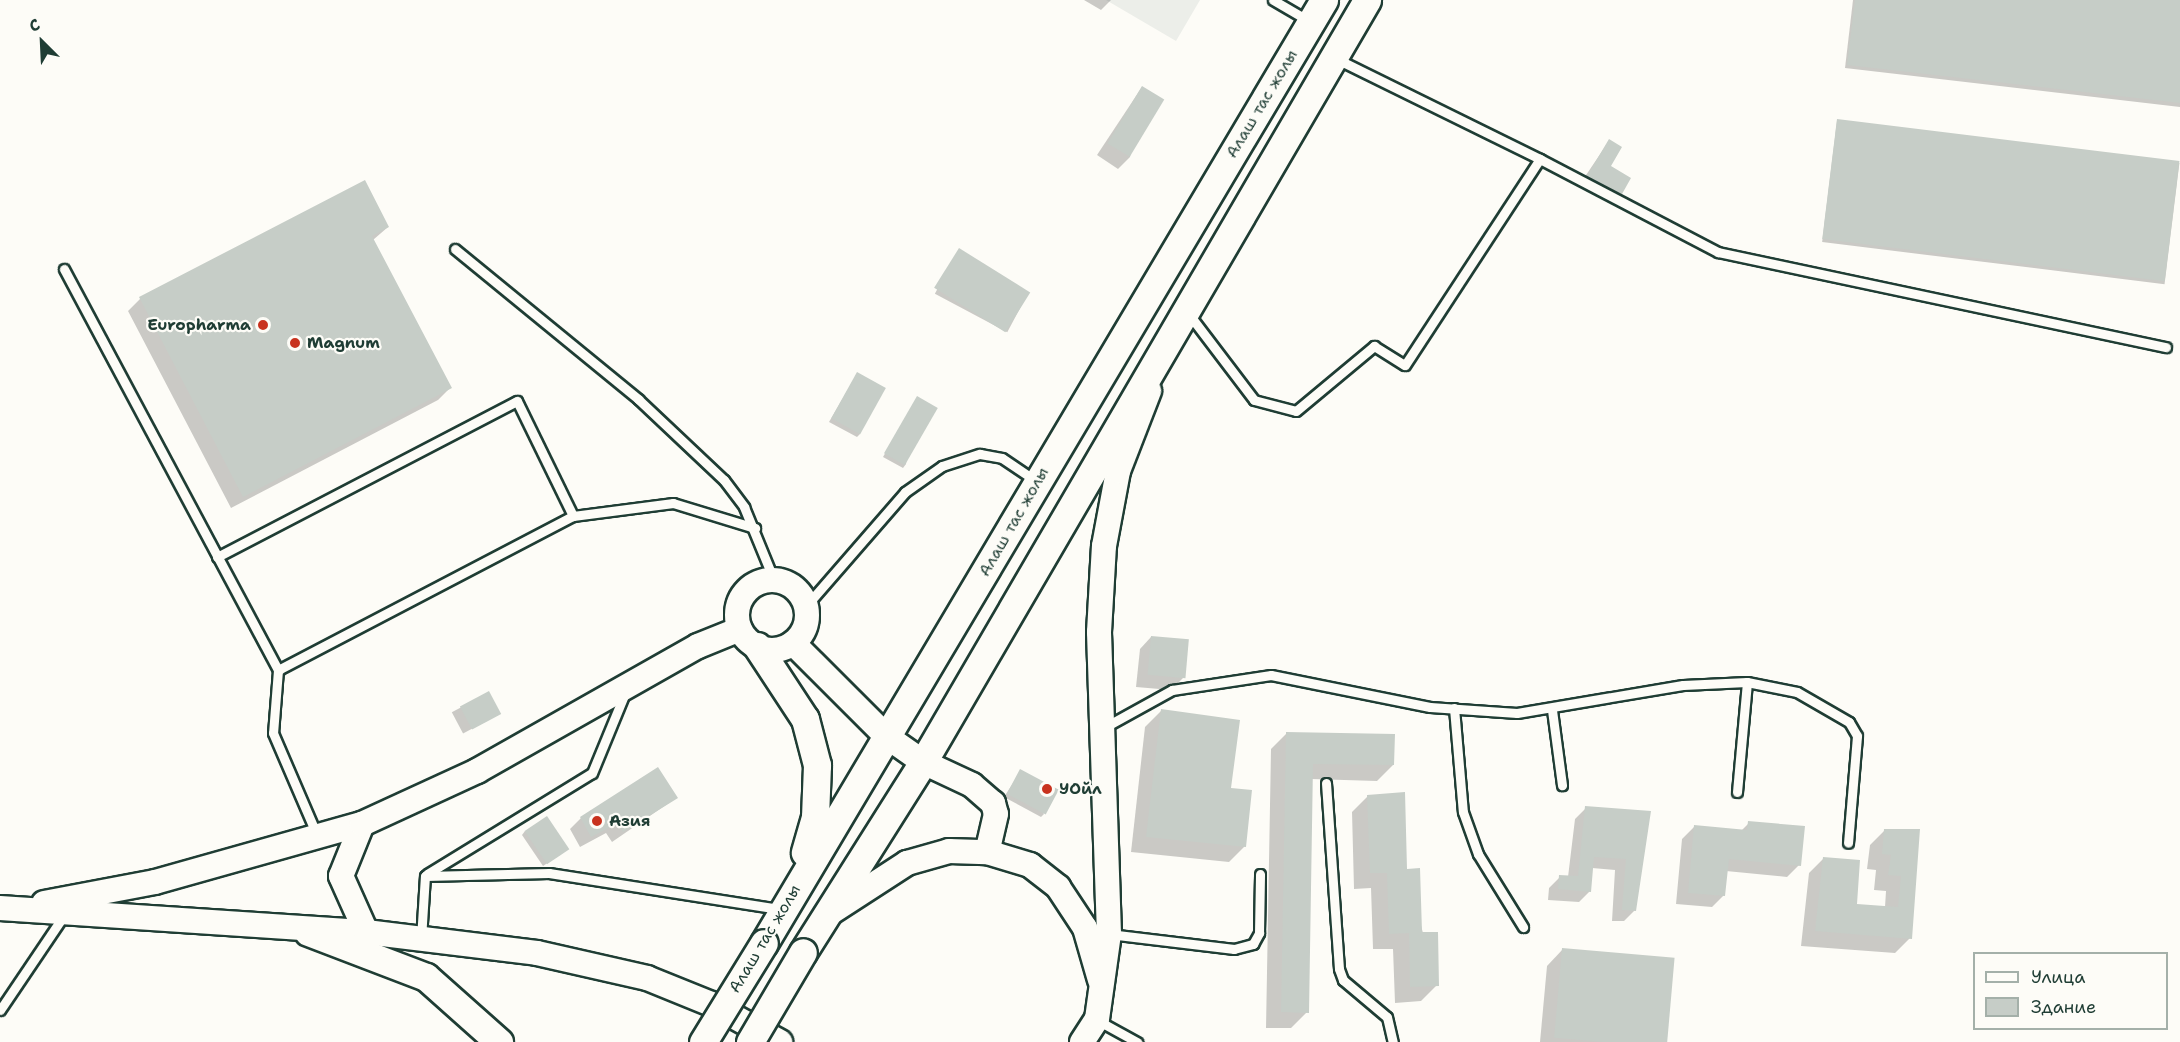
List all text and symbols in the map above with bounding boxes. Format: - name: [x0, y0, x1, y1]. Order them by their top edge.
- north arrow: [12, 12, 72, 72]
- text: С: [26, 14, 43, 37]
- street label: Алаш тас жолы: [1222, 46, 1302, 162]
- place label: Europharma: [147, 315, 251, 335]
- marker: Europharma: [256, 318, 270, 332]
- place label: Magnum: [307, 333, 380, 353]
- marker: Magnum: [288, 336, 302, 350]
- street label: Алаш тас жолы: [975, 464, 1053, 580]
- place label: УОйл: [1059, 779, 1102, 799]
- marker: УОйл: [1040, 782, 1054, 796]
- place label: Азия: [609, 811, 650, 831]
- marker: Азия: [590, 814, 604, 828]
- street label: Алаш тас жолы: [725, 881, 805, 997]
- legend: [1973, 952, 2168, 1030]
- text: Улица: [2031, 965, 2085, 989]
- text: Здание: [2031, 995, 2096, 1019]

